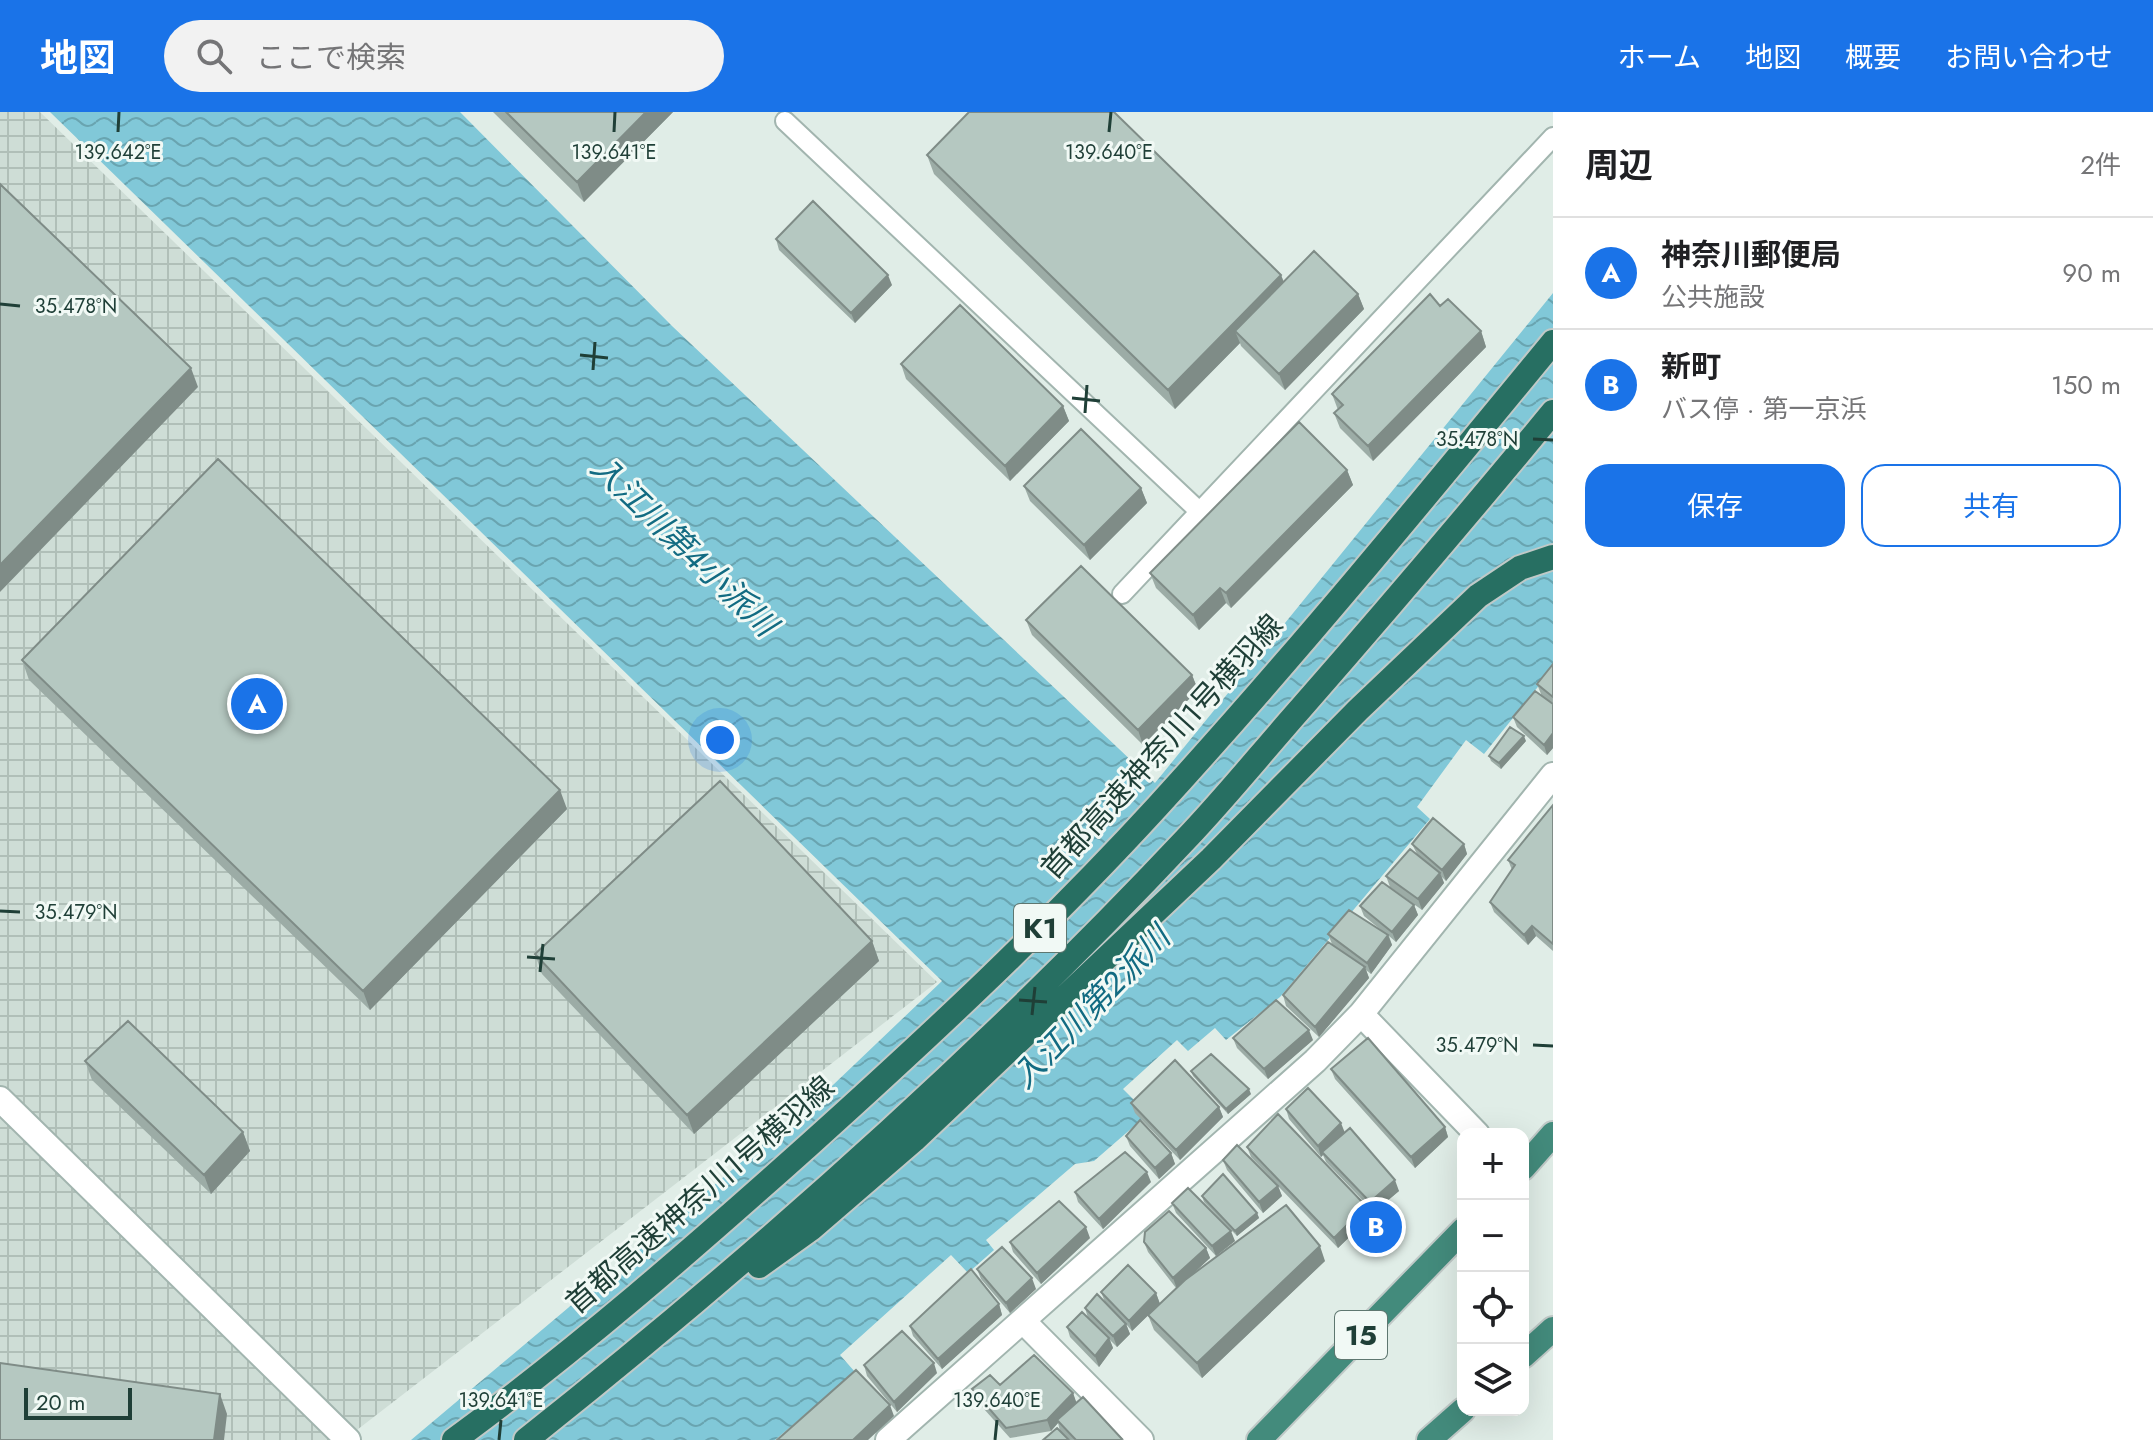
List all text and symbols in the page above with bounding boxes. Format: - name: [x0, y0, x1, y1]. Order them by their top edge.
- search box: [164, 20, 724, 92]
- text: 地図: [40, 30, 116, 85]
- icon: search: [192, 34, 236, 78]
- text: ここで検索: [256, 36, 406, 79]
- text: ホーム: [1618, 37, 1701, 78]
- text: 地図: [1745, 37, 1801, 78]
- text: 概要: [1845, 37, 1901, 78]
- text: お問い合わせ: [1945, 37, 2113, 78]
- text: 139.642°E: [74, 138, 162, 167]
- text: 139.641°E: [572, 138, 656, 167]
- text: 139.640°E: [1065, 138, 1153, 167]
- text: 周辺: [1585, 141, 1653, 190]
- text: 2件: [2080, 146, 2121, 184]
- text: 神奈川郵便局: [1661, 233, 1841, 276]
- text: A: [1601, 254, 1621, 292]
- text: 90 m: [2062, 254, 2121, 292]
- text: 公共施設: [1661, 278, 1765, 316]
- text: 35.478°N: [35, 292, 117, 321]
- text: 新町: [1661, 345, 1721, 388]
- text: B: [1602, 366, 1620, 404]
- text: 150 m: [2051, 366, 2121, 404]
- text: バス停 · 第一京浜: [1661, 390, 1866, 428]
- text: 35.478°N: [1436, 425, 1518, 454]
- water label: 入江川第4小派川: [581, 445, 789, 649]
- button: 保存: [1585, 464, 1845, 547]
- button: 共有: [1861, 464, 2121, 547]
- street label: 首都高速神奈川1号横羽線: [1031, 605, 1293, 889]
- pin: A: [231, 674, 283, 734]
- your location: [700, 720, 740, 760]
- text: 35.479°N: [35, 898, 117, 927]
- road number: K1: [1014, 904, 1066, 952]
- water label: 入江川第2派川: [1002, 913, 1182, 1098]
- text: 35.479°N: [1436, 1031, 1518, 1060]
- street label: 首都高速神奈川1号横羽線: [556, 1066, 843, 1324]
- map controls: [1457, 1128, 1529, 1416]
- button: +: [1457, 1128, 1529, 1200]
- pin: B: [1350, 1197, 1402, 1257]
- button: −: [1457, 1200, 1529, 1272]
- button: locate: [1457, 1272, 1529, 1344]
- road number: 15: [1335, 1311, 1387, 1359]
- button: layers: [1457, 1344, 1529, 1416]
- scale bar: [24, 1384, 132, 1420]
- text: 20 m: [36, 1386, 85, 1418]
- text: 139.641°E: [459, 1386, 543, 1415]
- text: 139.640°E: [953, 1386, 1041, 1415]

